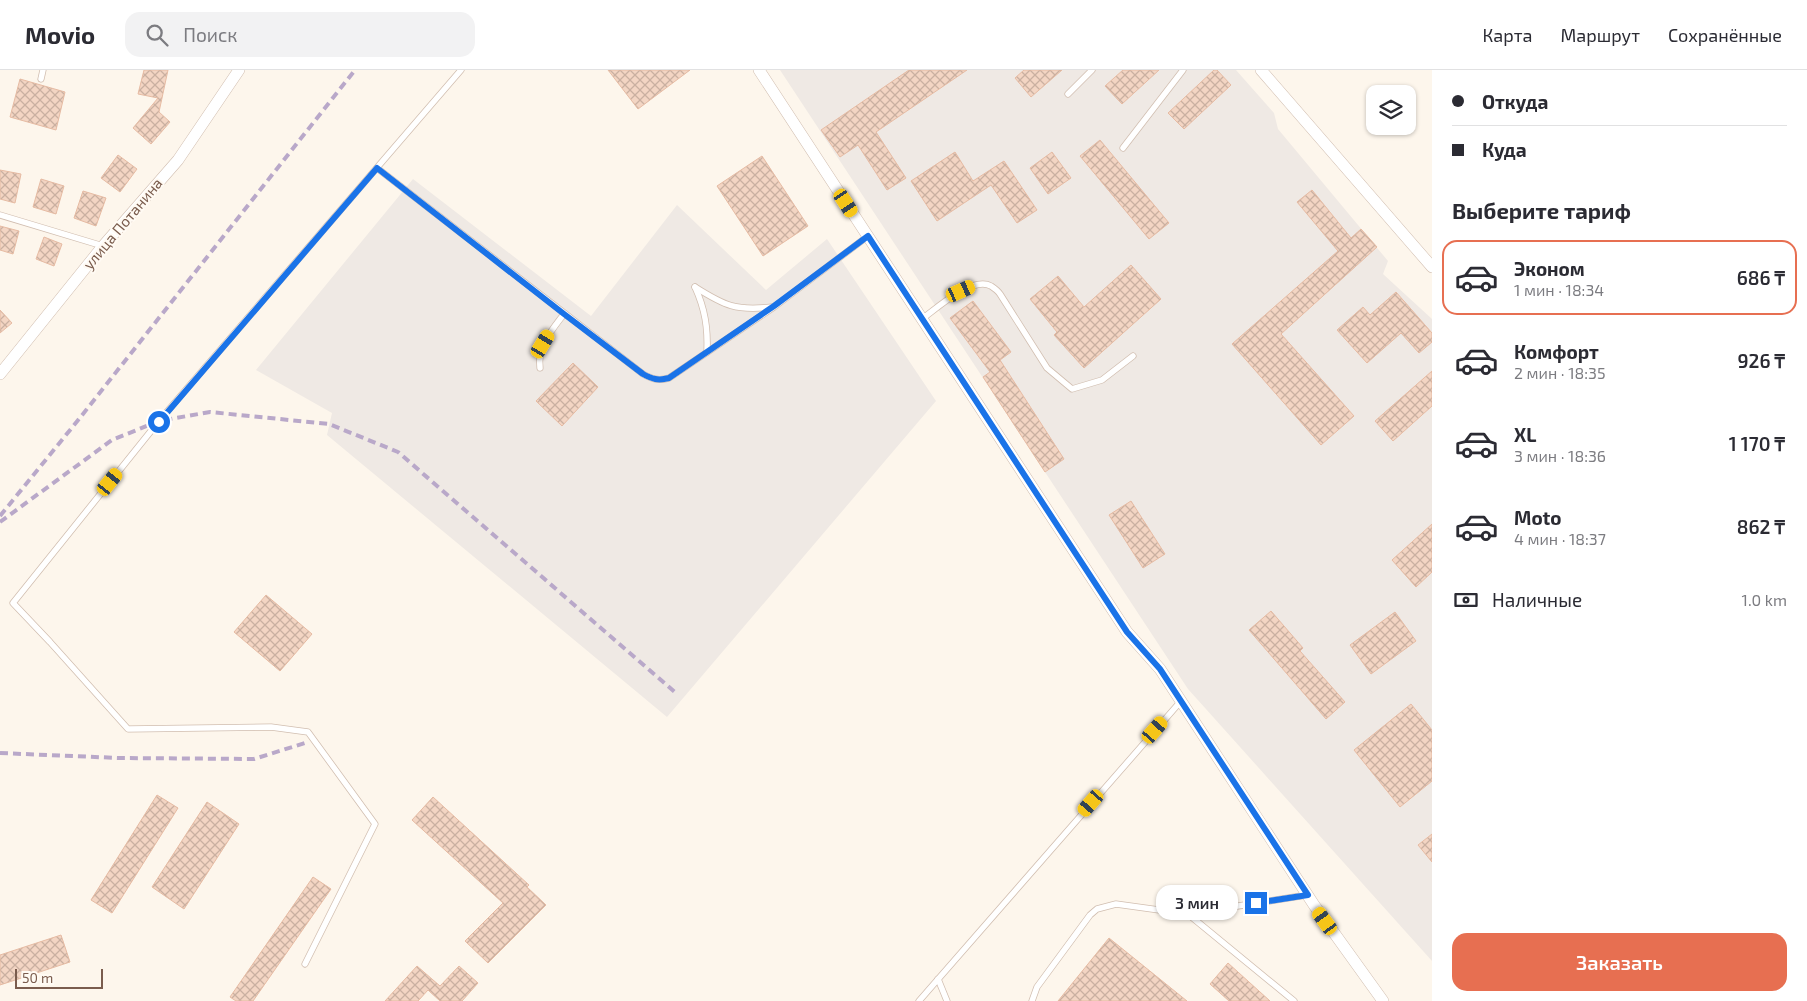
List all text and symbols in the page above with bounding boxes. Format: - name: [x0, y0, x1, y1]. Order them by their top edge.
- search box: [125, 12, 475, 57]
- text: Movio: [25, 20, 95, 49]
- icon: search: [143, 21, 171, 49]
- text: Поиск: [183, 23, 238, 46]
- text: Карта: [1482, 24, 1532, 46]
- text: Маршрут: [1560, 24, 1640, 46]
- text: Сохранённые: [1668, 24, 1782, 46]
- map controls: [1366, 85, 1416, 135]
- button: layers: [1366, 85, 1416, 135]
- text: Откуда: [1482, 90, 1548, 113]
- text: Куда: [1482, 138, 1527, 161]
- street label: улица Потанина: [79, 174, 167, 273]
- car: [831, 186, 860, 220]
- text: Выберите тариф: [1452, 197, 1631, 223]
- icon: car: [1454, 255, 1499, 300]
- text: Эконом: [1514, 257, 1585, 280]
- text: 686 ₸: [1737, 266, 1785, 289]
- car: [944, 278, 977, 304]
- text: 1 мин · 18:34: [1514, 280, 1604, 299]
- car: [528, 327, 557, 361]
- icon: car: [1454, 338, 1499, 383]
- text: Комфорт: [1514, 340, 1599, 363]
- text: 926 ₸: [1737, 349, 1785, 372]
- text: 2 мин · 18:35: [1514, 363, 1605, 382]
- route start: [148, 411, 170, 433]
- icon: car: [1454, 421, 1499, 466]
- text: XL: [1514, 423, 1536, 446]
- text: 1 170 ₸: [1729, 432, 1785, 455]
- text: 3 мин · 18:36: [1514, 446, 1606, 465]
- car: [94, 466, 125, 498]
- icon: car: [1454, 504, 1499, 549]
- text: Moto: [1514, 506, 1562, 529]
- text: 862 ₸: [1737, 515, 1785, 538]
- text: 4 мин · 18:37: [1514, 529, 1606, 548]
- icon: cash: [1452, 586, 1480, 614]
- text: Наличные: [1492, 588, 1582, 611]
- text: 1.0 km: [1742, 590, 1787, 609]
- car: [1139, 714, 1170, 746]
- car: [1075, 787, 1106, 819]
- callout: 3 мин: [1156, 886, 1238, 920]
- route end: [1245, 892, 1267, 914]
- text: 3 мин: [1175, 893, 1219, 912]
- car: [1310, 904, 1339, 938]
- button: Заказать: [1452, 933, 1787, 991]
- scale bar: [15, 966, 102, 989]
- text: 50 m: [22, 969, 53, 986]

